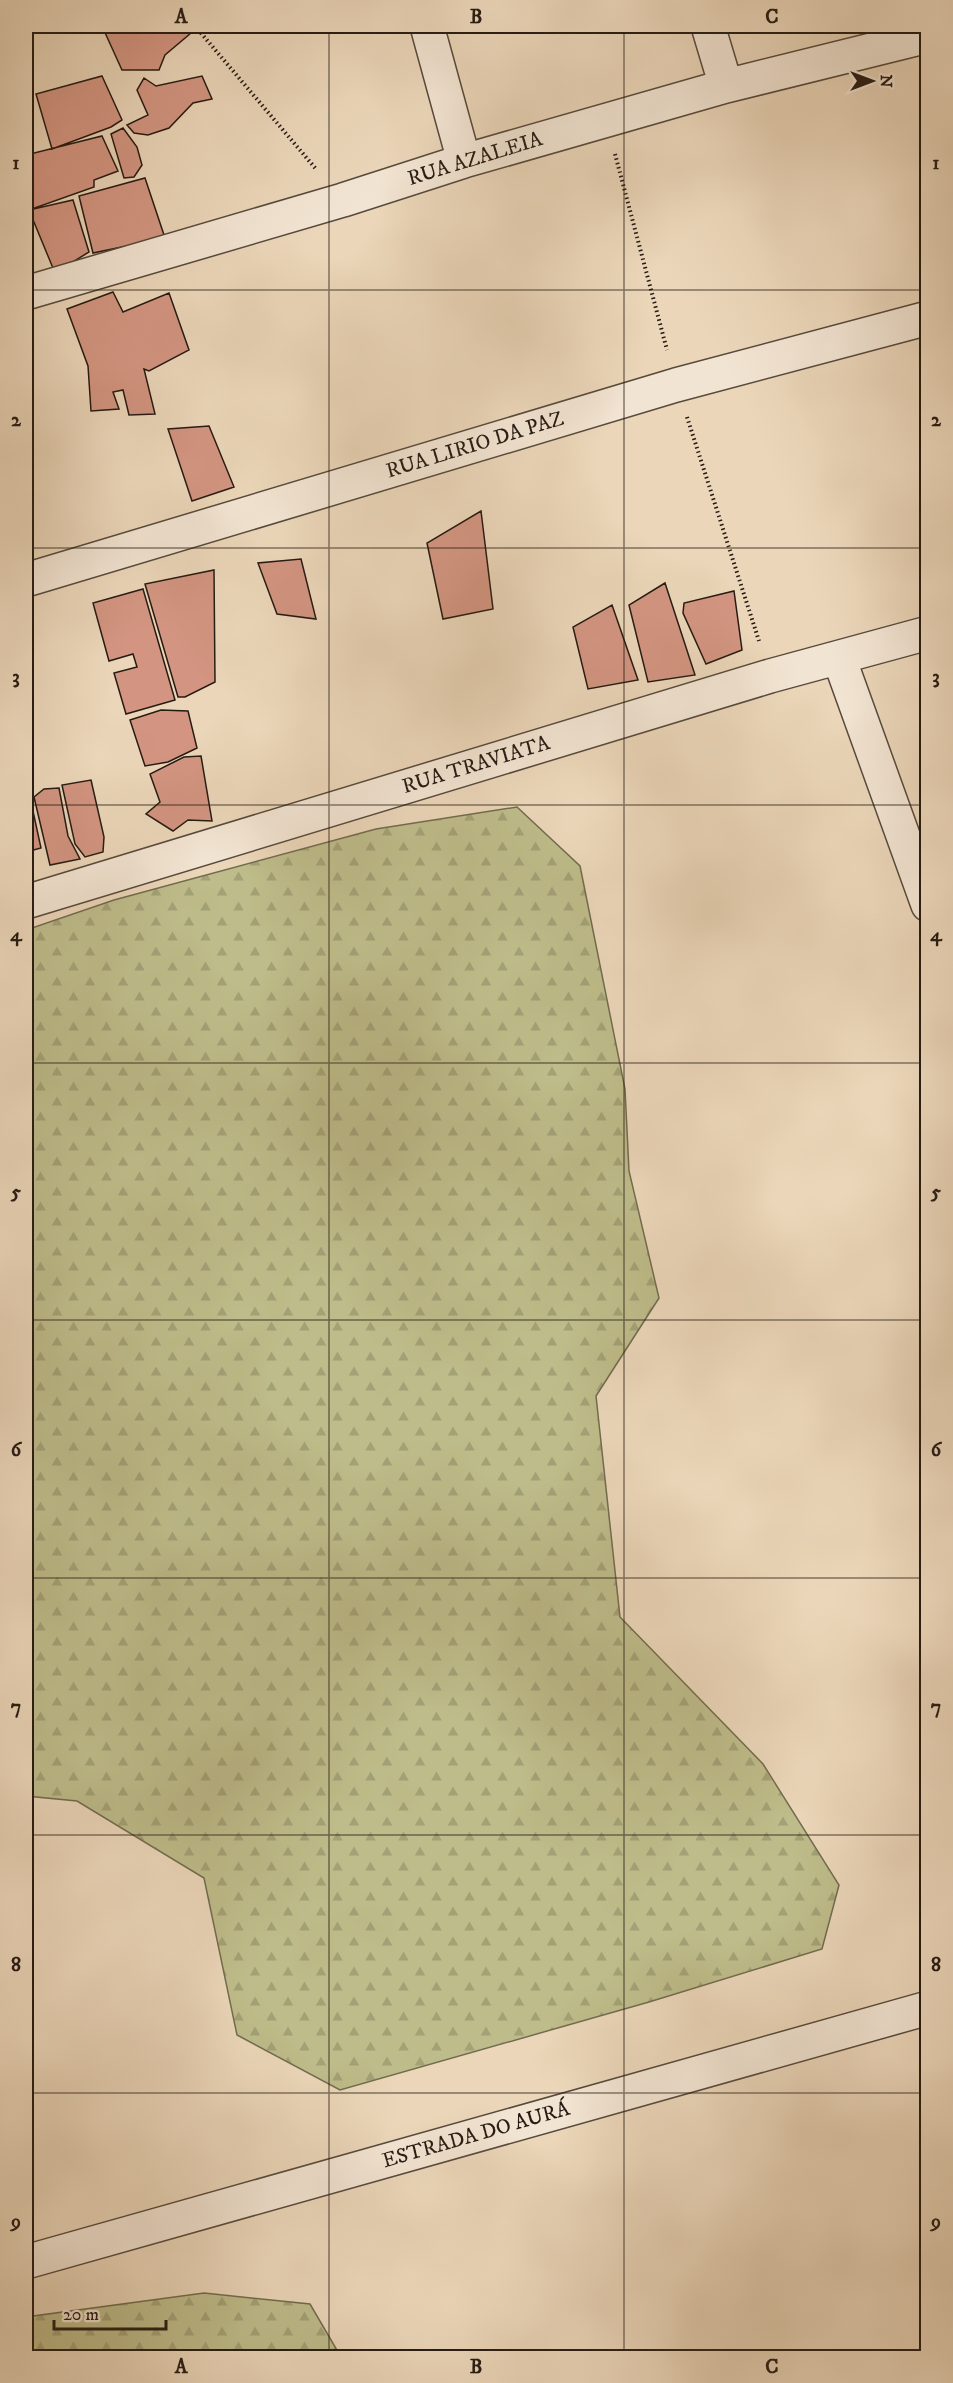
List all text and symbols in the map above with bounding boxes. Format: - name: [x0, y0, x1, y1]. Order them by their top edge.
- text: A: [174, 5, 189, 30]
- text: B: [470, 5, 482, 30]
- text: C: [765, 5, 779, 30]
- north arrow: [842, 51, 902, 111]
- text: N: [876, 74, 896, 88]
- street label: RUA AZALEIA: [405, 126, 546, 192]
- text: 1: [12, 151, 20, 176]
- text: 1: [932, 151, 940, 176]
- street label: RUA LIRIO DA PAZ: [383, 406, 567, 484]
- text: 2: [11, 408, 22, 433]
- text: 2: [931, 408, 942, 433]
- text: 3: [12, 665, 20, 690]
- text: 3: [932, 665, 940, 690]
- street label: RUA TRAVIATA: [399, 730, 554, 800]
- text: 4: [10, 923, 23, 948]
- text: 4: [930, 923, 943, 948]
- text: 5: [10, 1180, 21, 1205]
- text: 5: [930, 1180, 941, 1205]
- text: 6: [11, 1438, 23, 1463]
- text: 6: [931, 1438, 943, 1463]
- text: 7: [11, 1695, 21, 1720]
- text: 7: [931, 1695, 941, 1720]
- text: 8: [11, 1953, 21, 1978]
- text: 8: [931, 1953, 941, 1978]
- street label: ESTRADA DO AURÁ: [379, 2094, 573, 2174]
- text: 9: [9, 2210, 21, 2235]
- text: 9: [929, 2210, 941, 2235]
- scale bar: [54, 2293, 166, 2331]
- text: 20 m: [63, 2304, 99, 2326]
- text: A: [174, 2355, 189, 2380]
- text: B: [470, 2355, 482, 2380]
- text: C: [765, 2355, 779, 2380]

